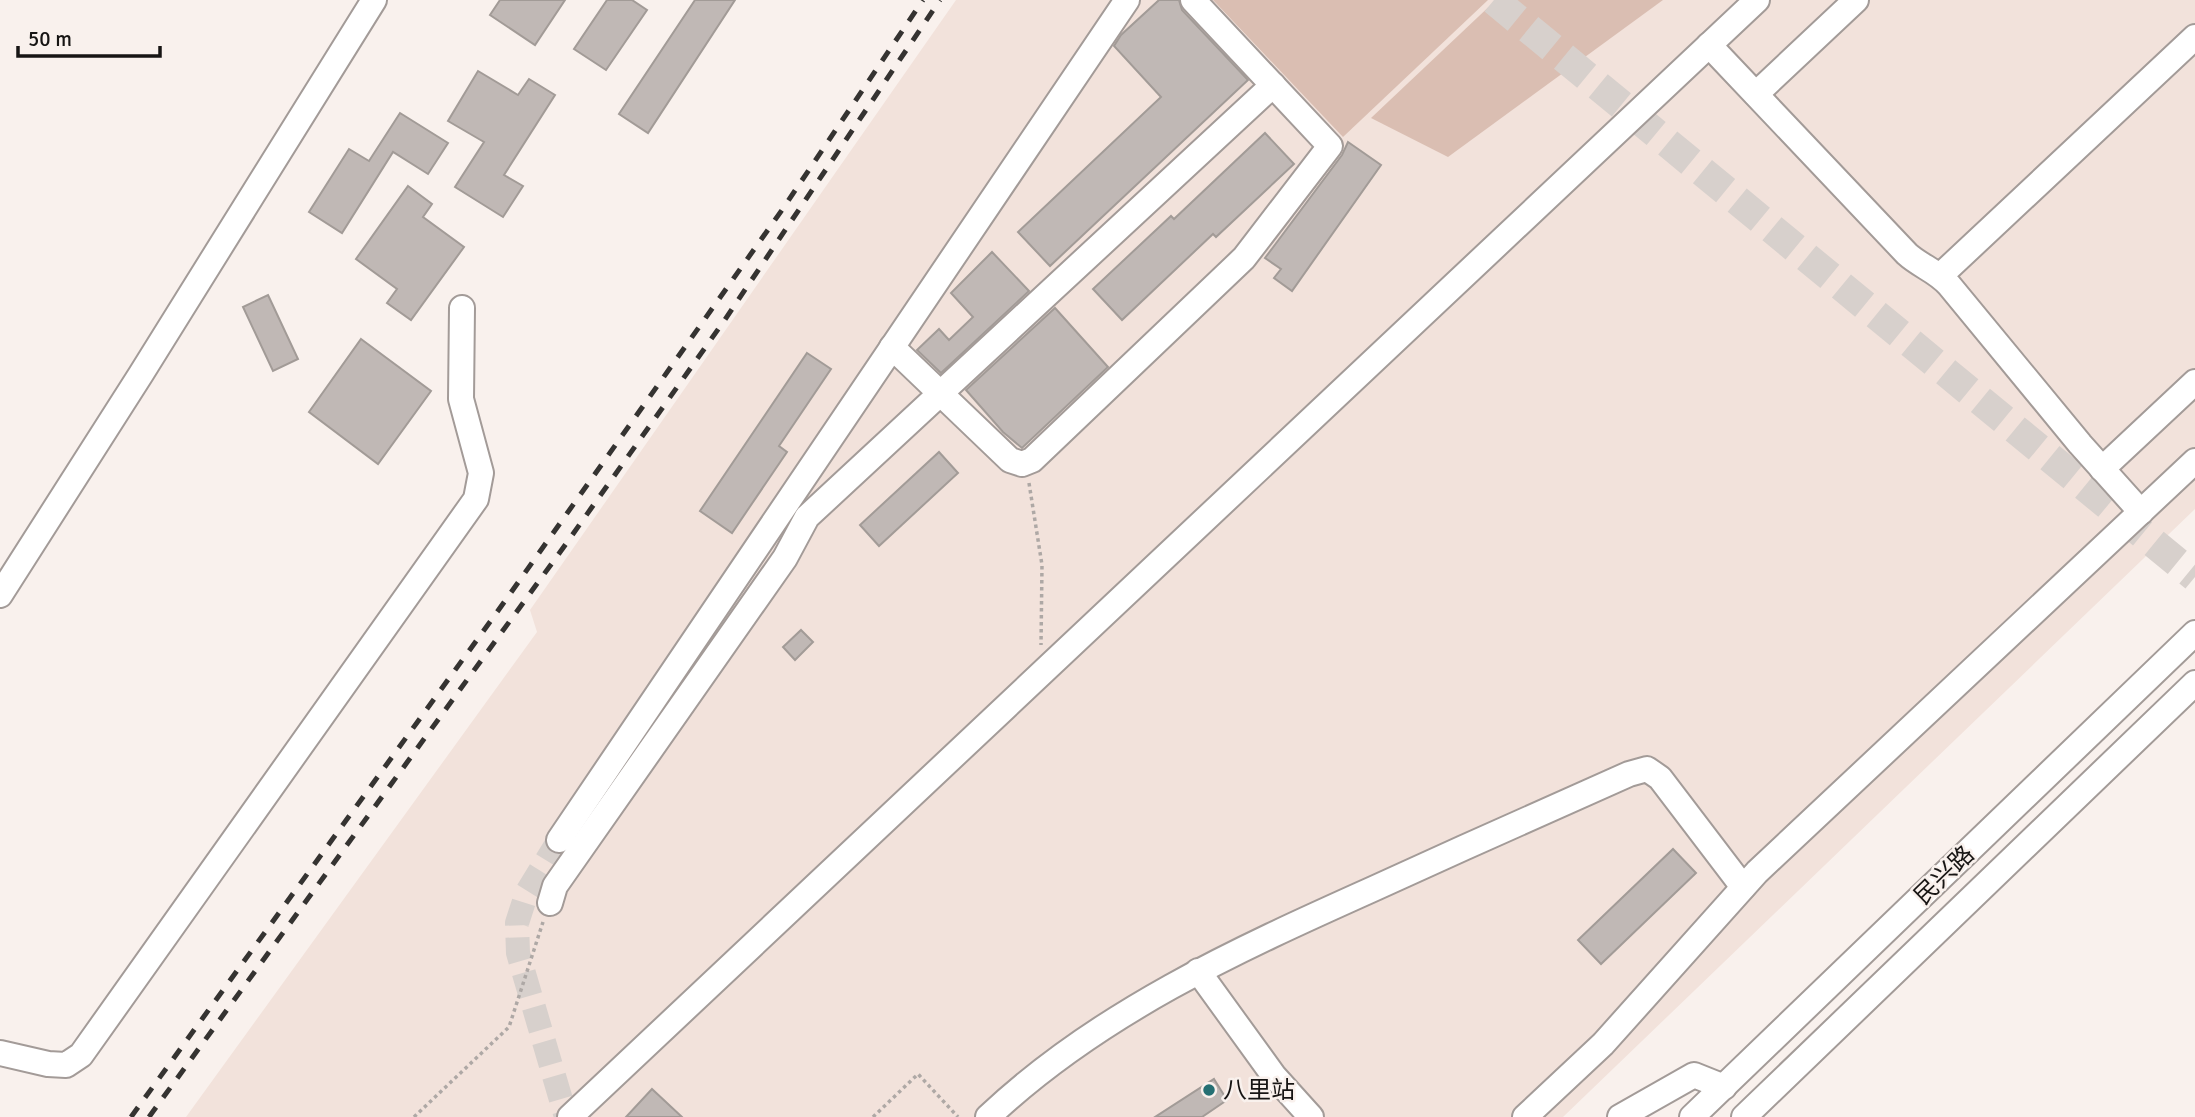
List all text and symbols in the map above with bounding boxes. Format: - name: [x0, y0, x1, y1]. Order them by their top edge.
- scale bar: [18, 14, 159, 58]
- text: 50 m: [28, 26, 72, 52]
- street label: 民兴路: [1908, 839, 1980, 911]
- place label: 八里站: [1223, 1075, 1295, 1105]
- marker: 八里站: [1201, 1082, 1217, 1098]

